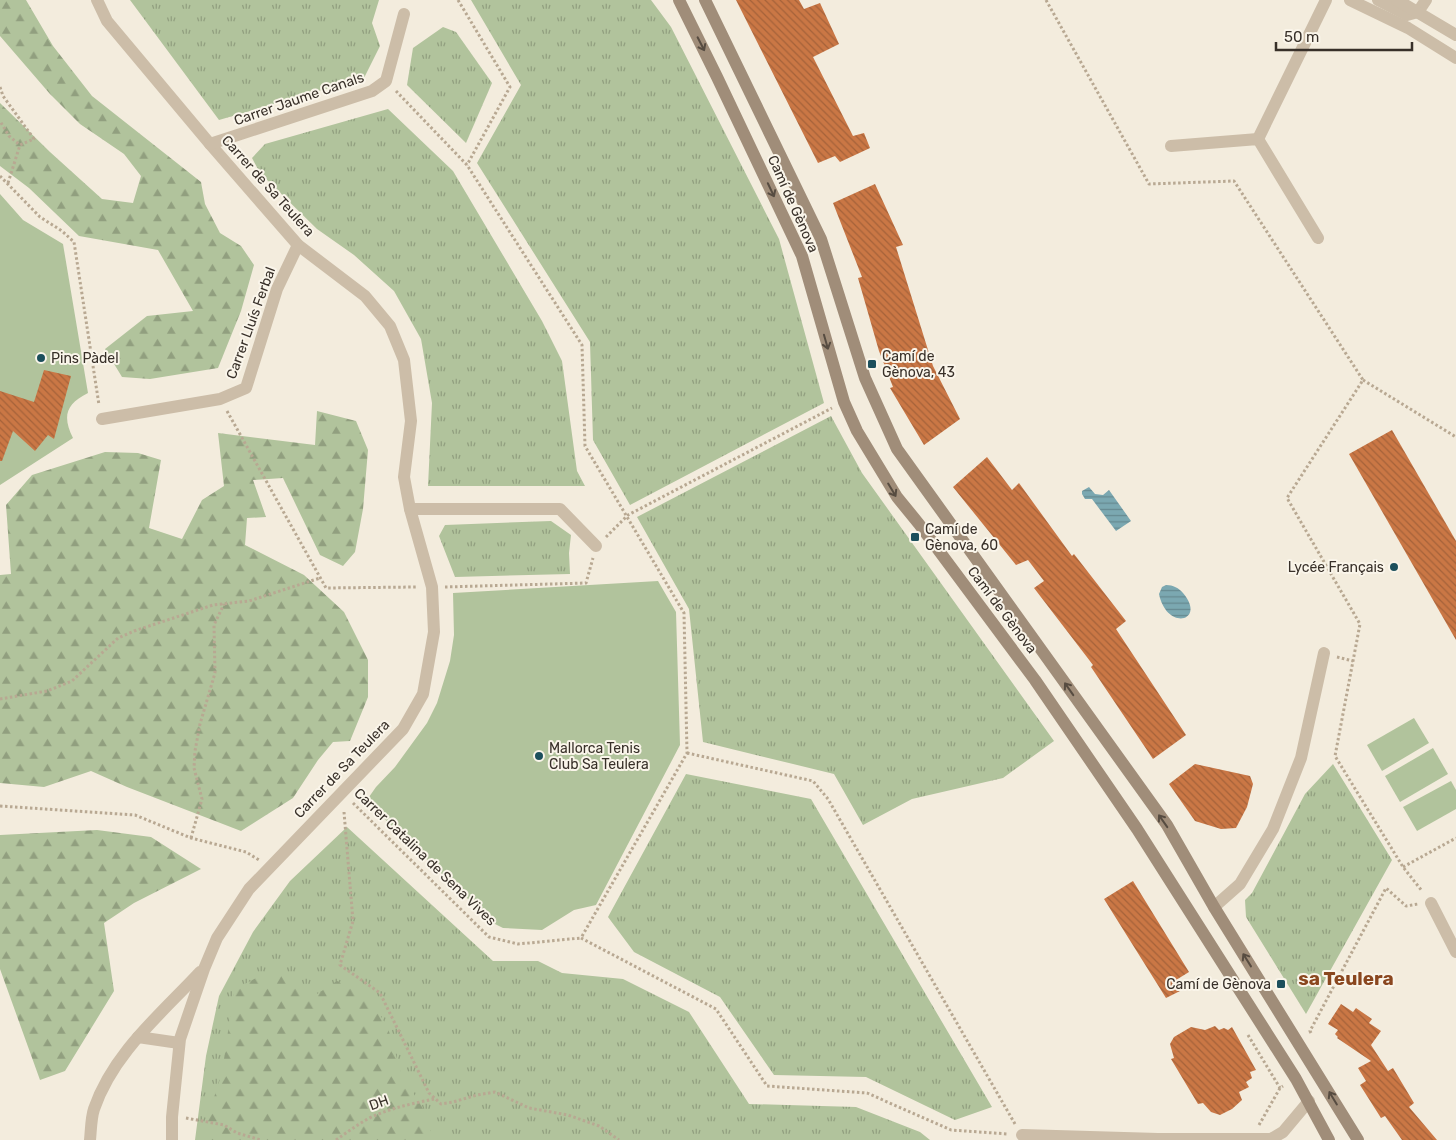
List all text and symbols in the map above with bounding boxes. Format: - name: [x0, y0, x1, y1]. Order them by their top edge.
- scale bar: [1276, 20, 1412, 52]
- text: 50 m: [1284, 28, 1319, 46]
- one-way arrow: [696, 36, 706, 51]
- street label: Carrer Jaume Canals: [232, 69, 366, 129]
- street label: Carrer de Sa Teulera: [218, 132, 318, 240]
- street label: Camí de Gènova: [764, 153, 822, 255]
- one-way arrow: [767, 182, 776, 197]
- street label: Carrer Lluís Ferbal: [223, 265, 279, 381]
- one-way arrow: [821, 334, 831, 350]
- place label: Camí de Gènova, 43: [882, 348, 955, 381]
- place label: Pins Pàdel: [51, 350, 119, 367]
- marker: Pins Pàdel: [35, 352, 47, 364]
- marker: Camí de Gènova, 43: [866, 358, 878, 370]
- one-way arrow: [888, 482, 898, 496]
- place label: Camí de Gènova, 60: [925, 521, 998, 554]
- marker: Camí de Gènova, 60: [909, 531, 921, 543]
- place label: Lycée Français: [1288, 559, 1384, 576]
- marker: Lycée Français: [1388, 561, 1400, 573]
- street label: Camí de Gènova: [964, 563, 1040, 657]
- one-way arrow: [1064, 682, 1074, 696]
- street label: Carrer de Sa Teulera: [291, 716, 393, 822]
- place label: Mallorca Tenis Club Sa Teulera: [549, 740, 649, 773]
- marker: Mallorca Tenis Club Sa Teulera: [533, 750, 545, 762]
- street label: Carrer Catalina de Sena Vives: [350, 785, 500, 929]
- one-way arrow: [1158, 814, 1168, 828]
- one-way arrow: [1242, 954, 1252, 968]
- district label: sa Teulera: [1298, 967, 1394, 990]
- place label: Camí de Gènova: [1166, 976, 1271, 993]
- marker: Camí de Gènova: [1275, 978, 1287, 990]
- street label: DH: [367, 1092, 391, 1114]
- one-way arrow: [1327, 1092, 1337, 1106]

